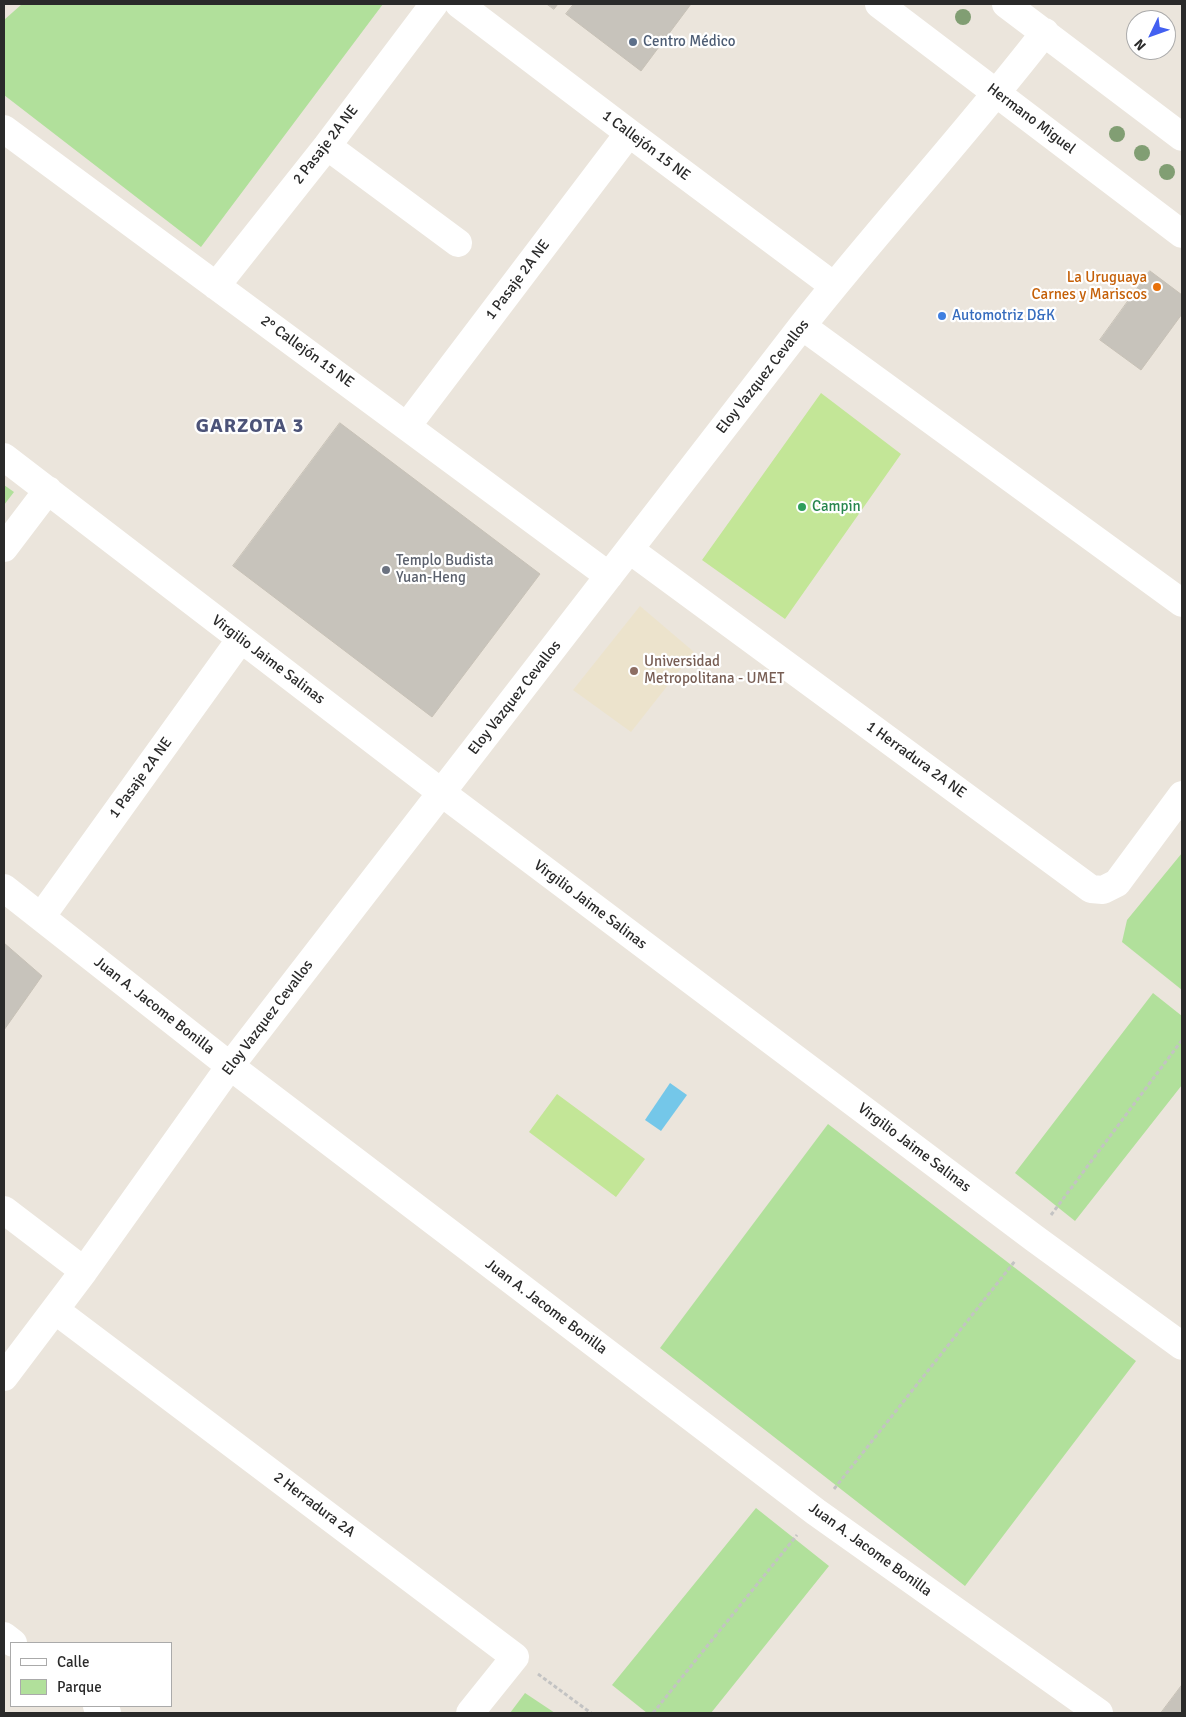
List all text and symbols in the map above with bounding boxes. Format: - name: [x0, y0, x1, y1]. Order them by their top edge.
- north arrow: [1126, 10, 1176, 60]
- place label: Centro Médico: [643, 33, 736, 51]
- text: N: [1131, 35, 1150, 54]
- marker: Centro Médico: [627, 36, 639, 48]
- street label: Hermano Miguel: [983, 80, 1079, 158]
- street label: 2 Pasaje 2A NE: [289, 102, 363, 188]
- street label: 1 Callejón 15 NE: [598, 107, 694, 185]
- street label: 1 Pasaje 2A NE: [482, 236, 554, 324]
- place label: La Uruguaya Carnes y Mariscos: [1032, 269, 1147, 304]
- marker: La Uruguaya Carnes y Mariscos: [1151, 281, 1163, 293]
- place label: Automotriz D&K: [952, 307, 1055, 325]
- marker: Automotriz D&K: [936, 310, 948, 322]
- street label: 2° Callejón 15 NE: [257, 312, 357, 392]
- street label: Eloy Vazquez Cevallos: [713, 316, 813, 438]
- district label: GARZOTA 3: [195, 415, 305, 439]
- place label: Campin: [812, 498, 861, 516]
- marker: Campin: [796, 501, 808, 513]
- place label: Templo Budista Yuan-Heng: [396, 552, 494, 587]
- marker: Templo Budista Yuan-Heng: [380, 564, 392, 576]
- street label: Virgilio Jaime Salinas: [208, 612, 328, 708]
- street label: Eloy Vazquez Cevallos: [465, 637, 565, 759]
- place label: Universidad Metropolitana - UMET: [644, 653, 784, 688]
- marker: Universidad Metropolitana - UMET: [628, 665, 640, 677]
- street label: 1 Herradura 2A NE: [862, 718, 970, 802]
- street label: 1 Pasaje 2A NE: [106, 734, 176, 822]
- street label: Virgilio Jaime Salinas: [530, 857, 650, 953]
- street label: Juan A. Jacome Bonilla: [90, 953, 218, 1059]
- street label: Eloy Vazquez Cevallos: [219, 957, 317, 1079]
- street label: Virgilio Jaime Salinas: [854, 1100, 974, 1196]
- street label: Juan A. Jacome Bonilla: [482, 1255, 610, 1359]
- street label: 2 Herradura 2A: [270, 1469, 358, 1541]
- street label: Juan A. Jacome Bonilla: [805, 1499, 935, 1601]
- legend: [10, 1642, 172, 1707]
- text: Calle: [57, 1653, 90, 1671]
- text: Parque: [57, 1678, 102, 1696]

